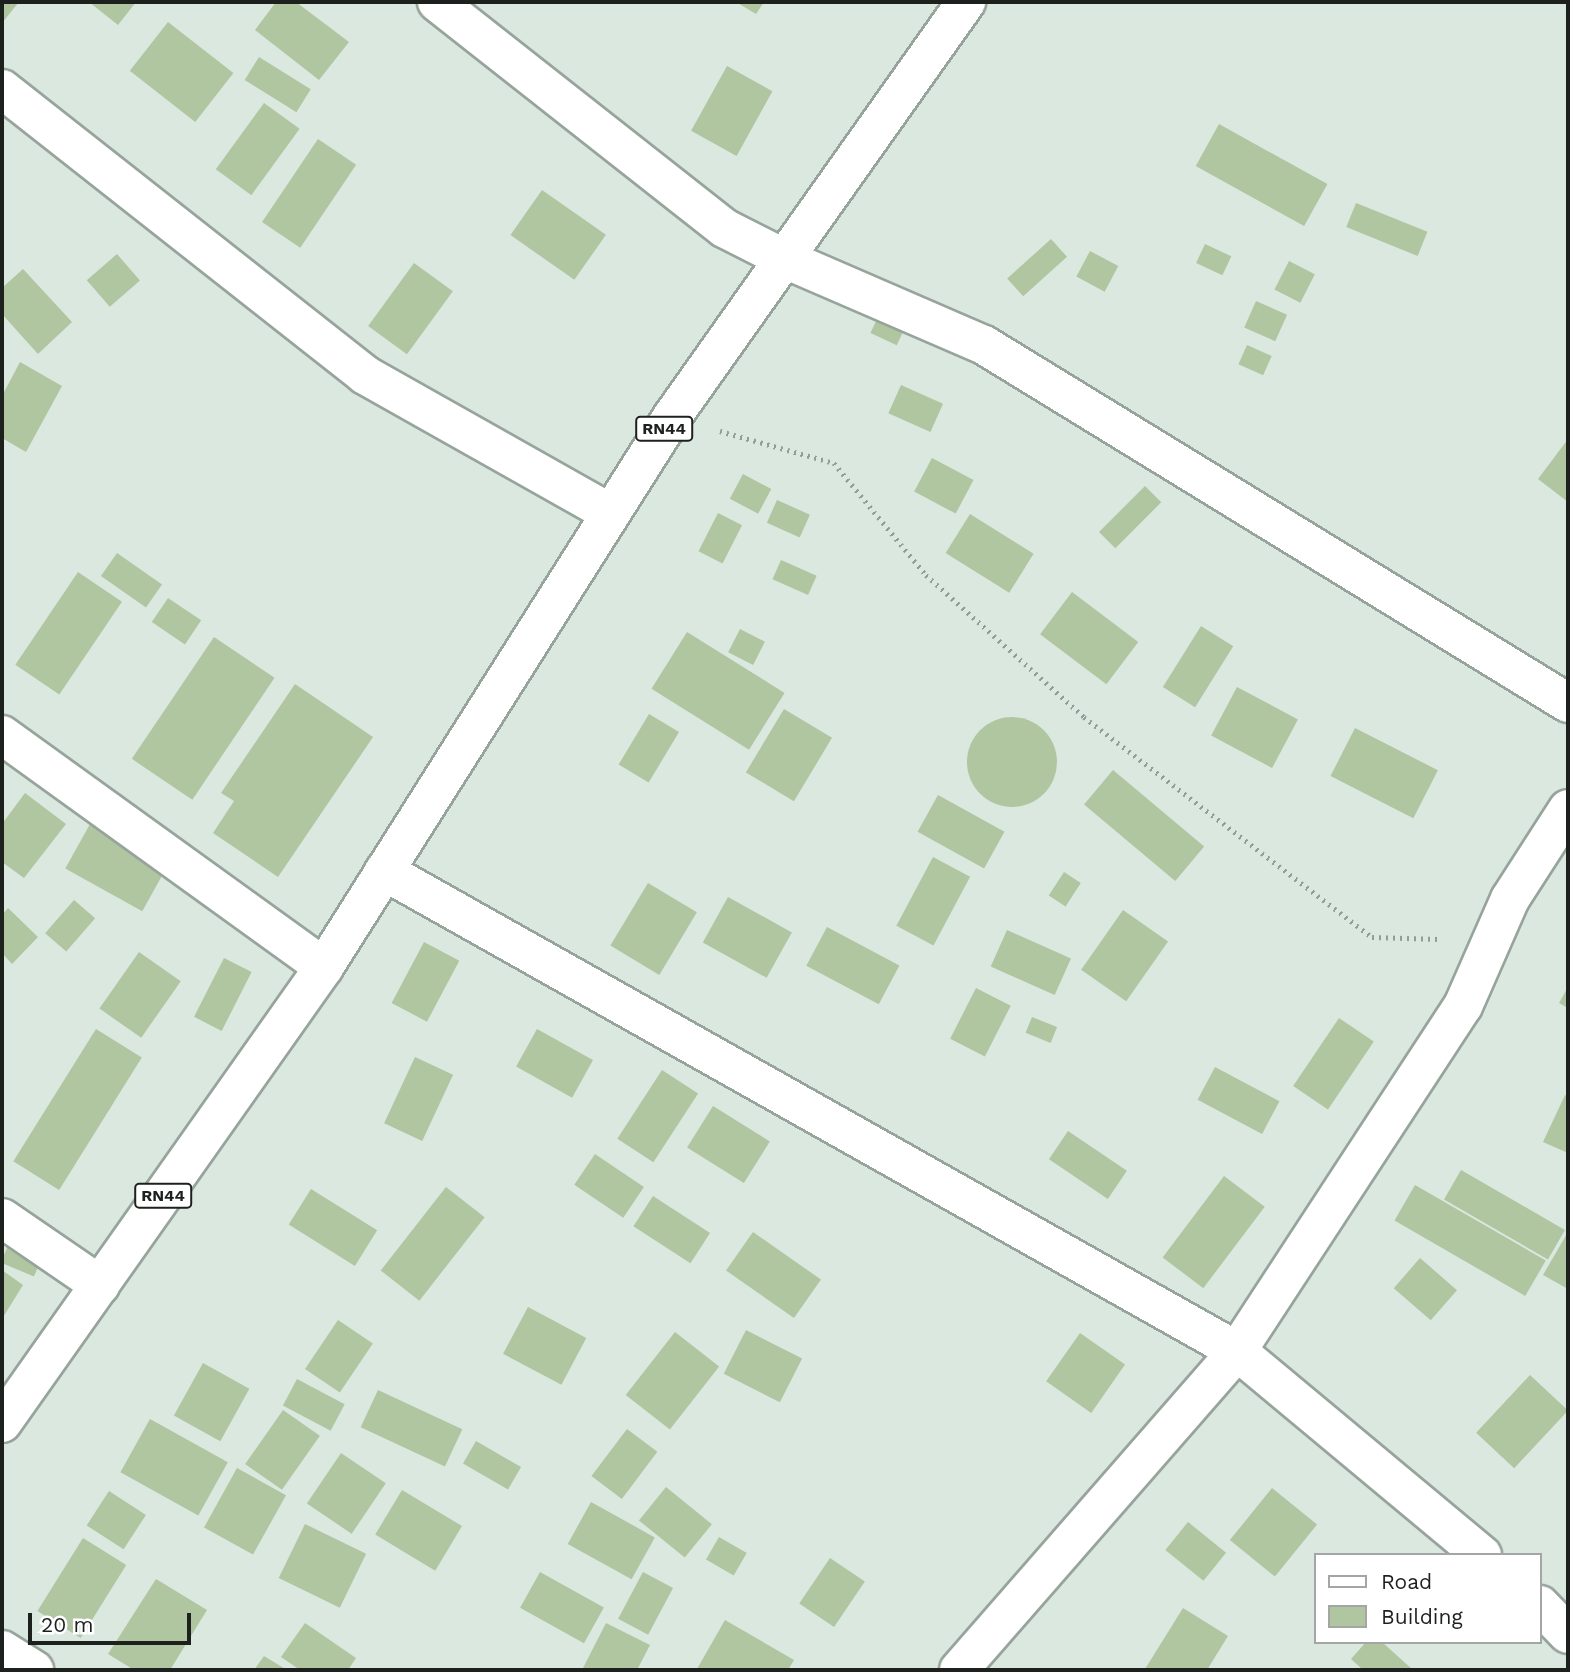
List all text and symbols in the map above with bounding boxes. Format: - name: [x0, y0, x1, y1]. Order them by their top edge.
- road number: RN44: [634, 416, 694, 442]
- road number: RN44: [133, 1184, 193, 1208]
- legend: [1314, 1553, 1542, 1644]
- text: Road: [1381, 1569, 1432, 1594]
- scale bar: [32, 1598, 194, 1642]
- text: Building: [1381, 1604, 1463, 1629]
- text: 20 m: [41, 1612, 93, 1637]

